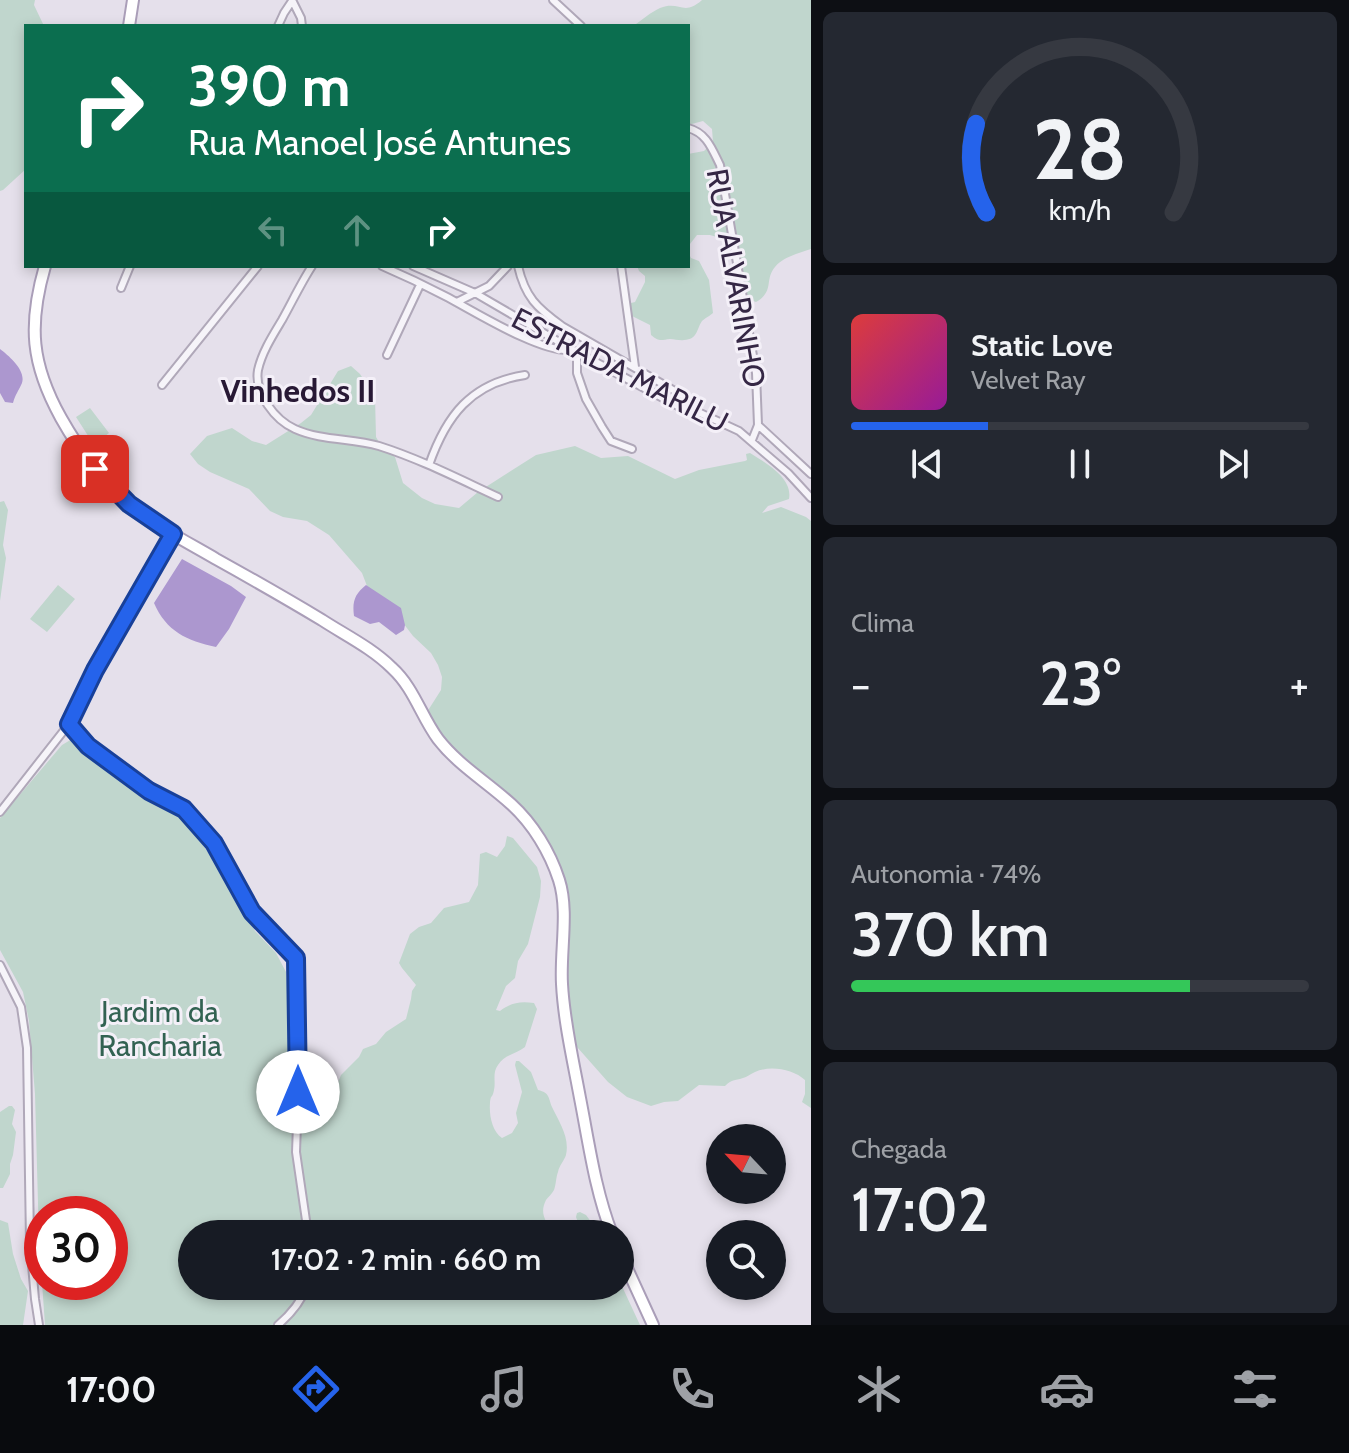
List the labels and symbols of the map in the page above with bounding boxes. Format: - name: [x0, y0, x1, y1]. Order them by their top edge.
- street label: RUA ALVARINHO: [699, 166, 773, 390]
- street label: ESTRADA MARILU: [505, 299, 735, 441]
- district label: Vinhedos II: [221, 371, 375, 410]
- pin: [61, 435, 129, 503]
- park label: Jardim da Rancharia: [98, 993, 222, 1064]
- position arrow: [256, 1050, 340, 1134]
- north arrow: [706, 1124, 786, 1204]
- speed limit sign: 30: [24, 1196, 128, 1300]

